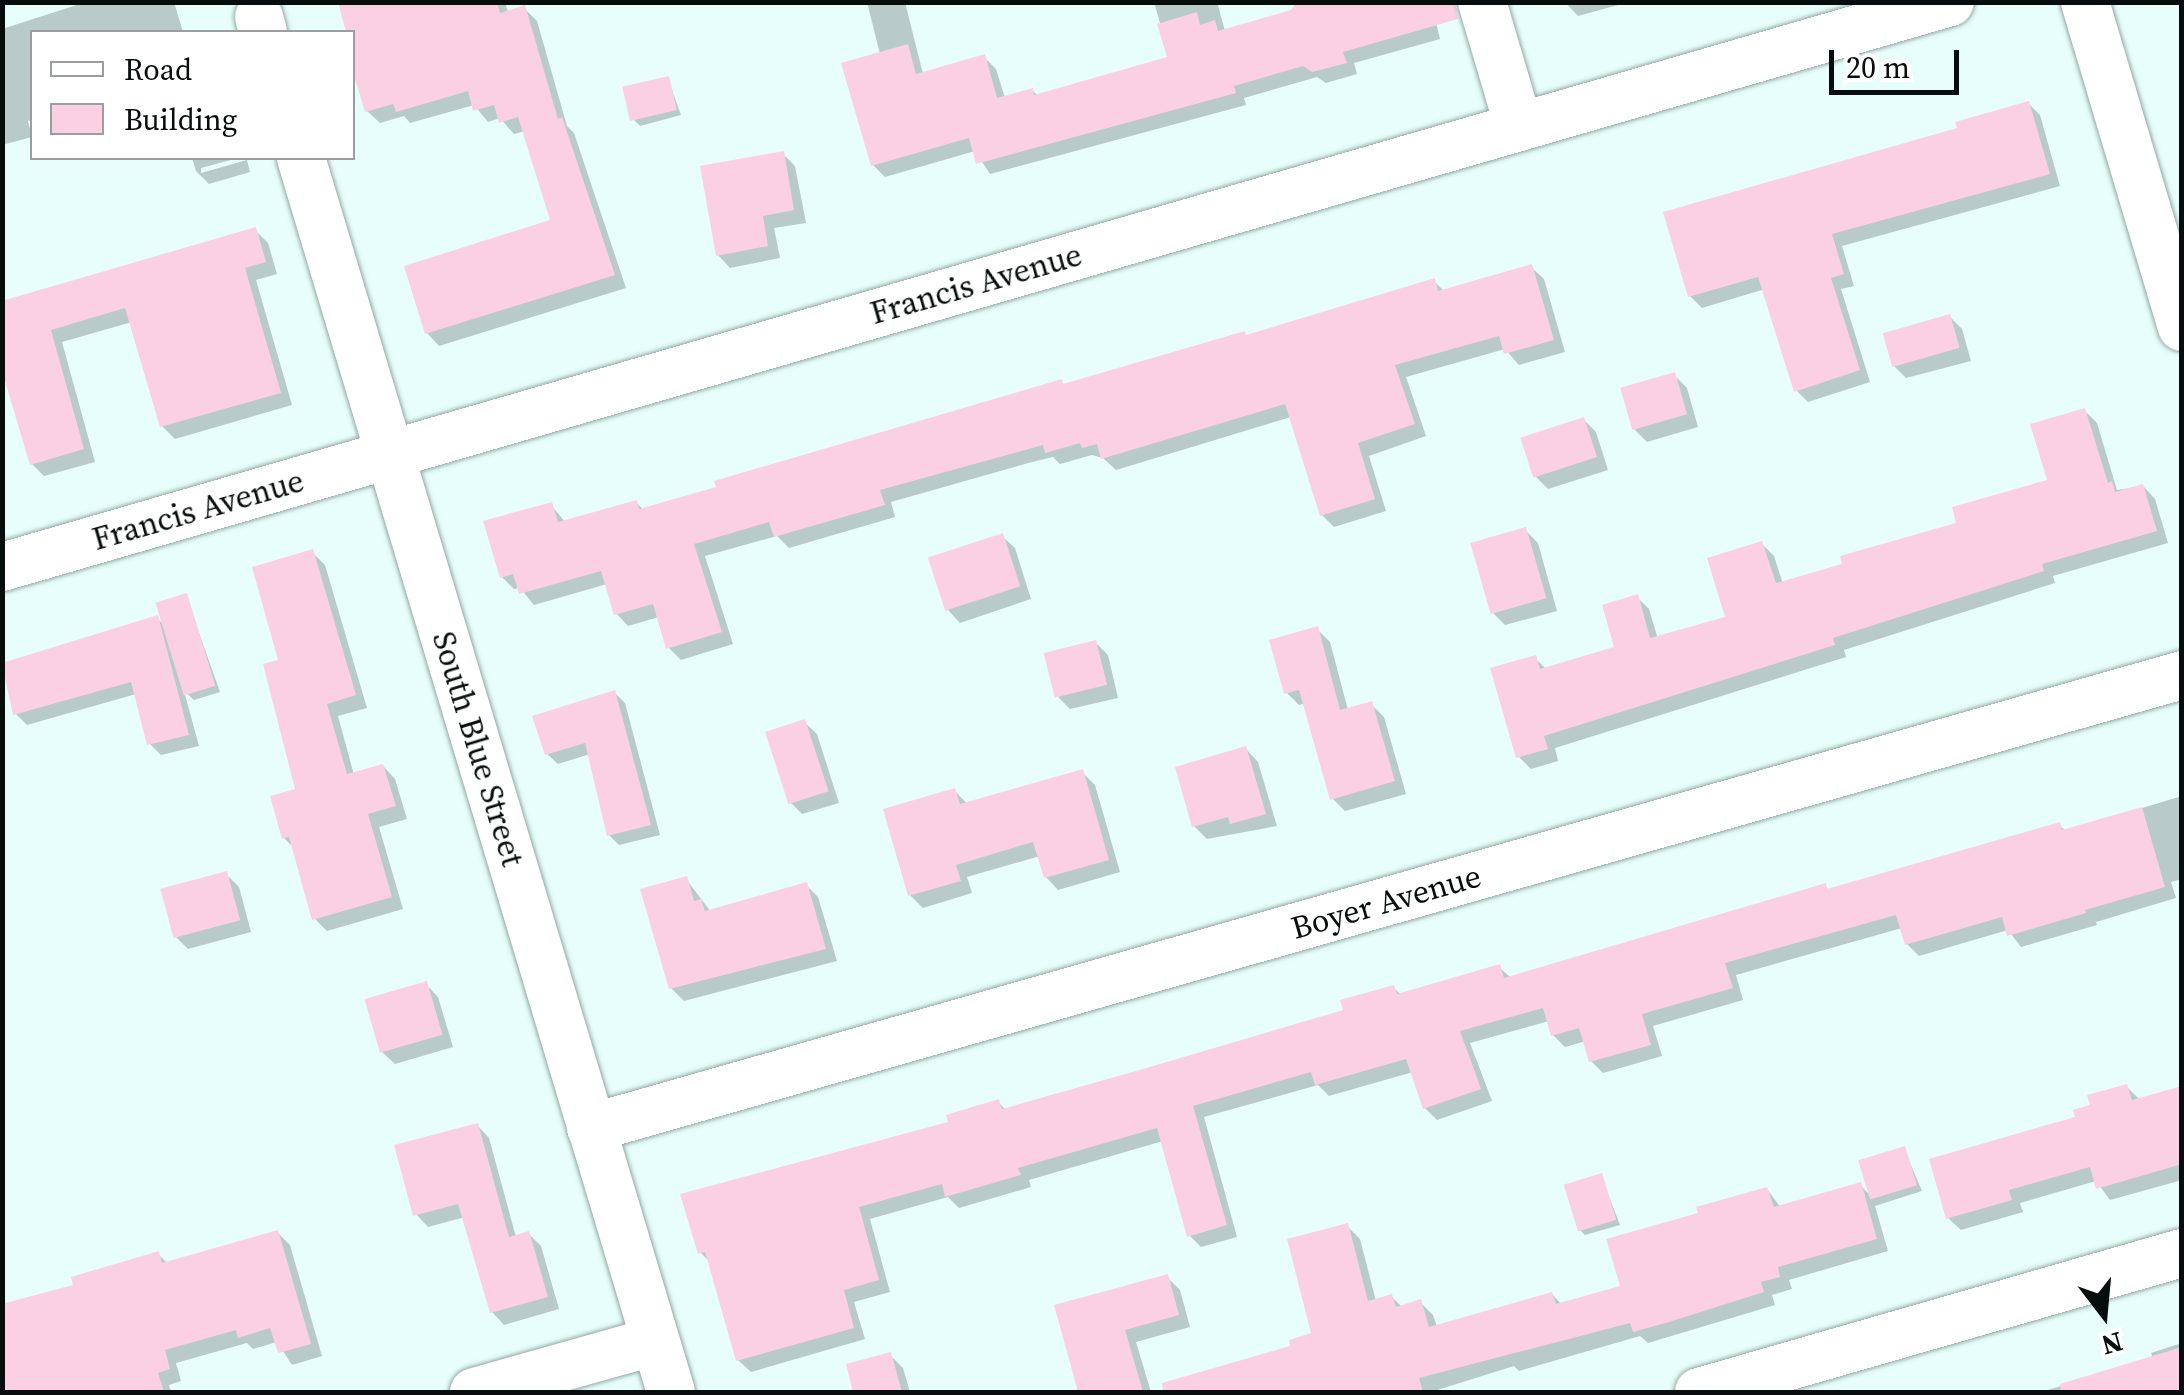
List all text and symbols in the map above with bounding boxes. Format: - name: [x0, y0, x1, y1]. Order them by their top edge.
- legend: [30, 30, 355, 160]
- scale bar: [1834, 30, 1964, 92]
- text: 20 m: [1846, 47, 1910, 88]
- text: Road: [124, 49, 192, 90]
- text: Building: [124, 99, 237, 140]
- street label: Francis Avenue: [866, 235, 1086, 333]
- street label: Francis Avenue: [88, 461, 308, 559]
- street label: South Blue Street: [424, 627, 532, 871]
- street label: Boyer Avenue: [1287, 857, 1485, 947]
- north arrow: [2054, 1265, 2154, 1365]
- text: N: [2097, 1323, 2127, 1365]

